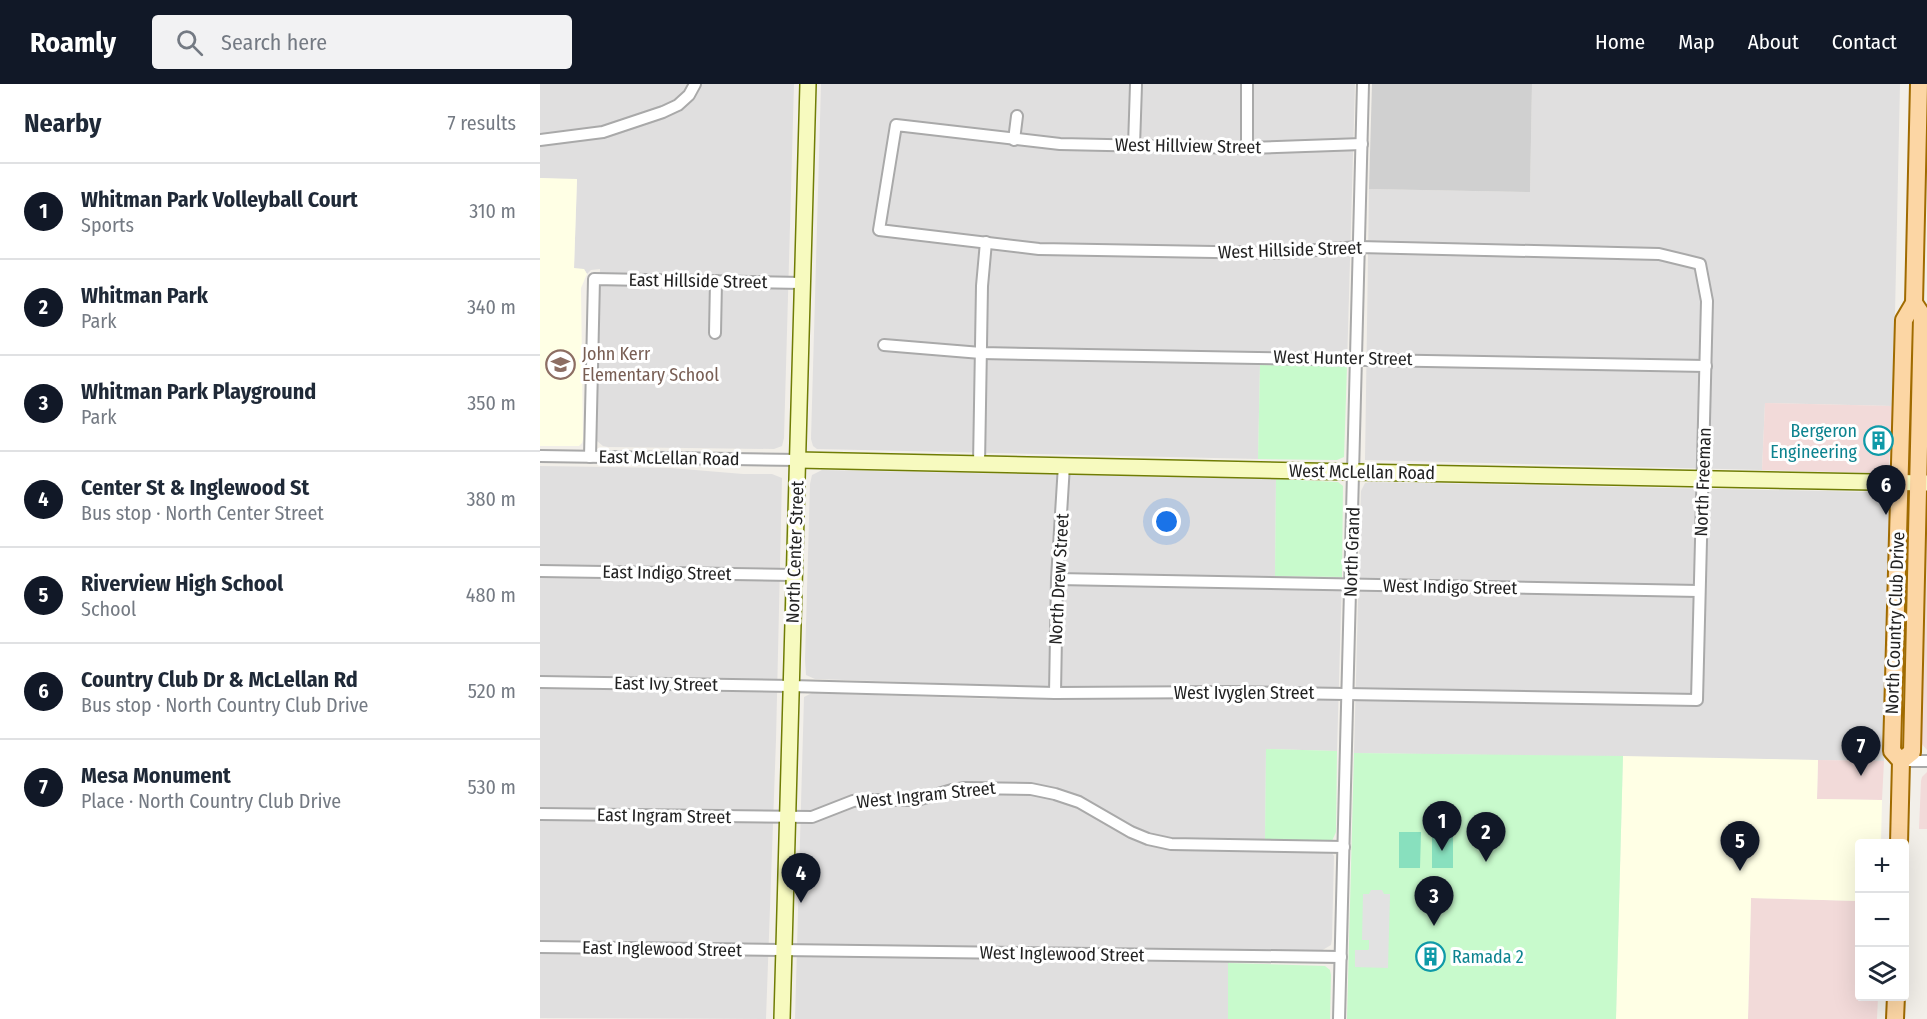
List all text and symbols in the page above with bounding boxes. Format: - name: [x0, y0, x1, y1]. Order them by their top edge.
- search box: [152, 15, 572, 69]
- text: Roamly: [30, 26, 116, 59]
- icon: search: [173, 26, 206, 59]
- text: Search here: [221, 29, 327, 56]
- text: Home: [1595, 29, 1645, 55]
- text: Map: [1678, 29, 1715, 55]
- text: About: [1748, 29, 1799, 55]
- text: Contact: [1832, 29, 1897, 55]
- text: Nearby: [24, 108, 101, 139]
- text: 7 results: [448, 111, 516, 135]
- street label: West Hillview Street: [1115, 134, 1262, 158]
- text: Whitman Park Volleyball Court: [81, 186, 358, 213]
- text: 1: [39, 199, 48, 223]
- text: 310 m: [469, 199, 516, 223]
- text: Sports: [81, 213, 134, 237]
- street label: West Hillside Street: [1218, 236, 1363, 264]
- street label: East Hillside Street: [628, 269, 768, 293]
- text: Whitman Park: [81, 282, 208, 309]
- text: 2: [39, 295, 48, 319]
- text: 340 m: [467, 295, 516, 319]
- text: Park: [81, 309, 117, 333]
- place label: John Kerr Elementary School: [582, 343, 719, 386]
- street label: West Hunter Street: [1273, 346, 1413, 370]
- school or university icon: John Kerr Elementary School: [545, 348, 577, 380]
- text: Whitman Park Playground: [81, 378, 316, 405]
- text: 3: [39, 391, 48, 415]
- text: 350 m: [467, 391, 516, 415]
- text: Park: [81, 405, 117, 429]
- place label: Bergeron Engineering: [1770, 420, 1858, 463]
- building icon: Bergeron Engineering: [1862, 425, 1894, 457]
- street label: North Freeman: [1690, 427, 1716, 537]
- street label: East McLellan Road: [598, 446, 740, 470]
- street label: West McLellan Road: [1289, 460, 1435, 484]
- pin: 6: [1866, 466, 1906, 515]
- text: Center St & Inglewood St: [81, 474, 309, 501]
- street label: North Center Street: [782, 480, 808, 624]
- text: 4: [38, 487, 49, 511]
- text: 380 m: [466, 487, 516, 511]
- text: Bus stop · North Center Street: [81, 501, 324, 525]
- your location: [1152, 507, 1181, 536]
- street label: North Grand: [1339, 507, 1365, 597]
- street label: North Drew Street: [1045, 513, 1073, 645]
- street label: North Country Club Drive: [1881, 531, 1909, 715]
- street label: East Indigo Street: [602, 561, 732, 585]
- text: Riverview High School: [81, 570, 283, 597]
- street label: West Indigo Street: [1383, 575, 1518, 599]
- text: 5: [39, 583, 48, 607]
- text: 480 m: [466, 583, 516, 607]
- text: School: [81, 597, 136, 621]
- text: Country Club Dr & McLellan Rd: [81, 666, 358, 693]
- street label: East Ivy Street: [614, 672, 718, 696]
- text: 6: [38, 679, 49, 703]
- text: 520 m: [468, 679, 516, 703]
- street label: West Ivyglen Street: [1174, 682, 1314, 704]
- text: Bus stop · North Country Club Drive: [81, 693, 368, 717]
- pin: 7: [1842, 726, 1880, 776]
- text: Mesa Monument: [81, 762, 231, 789]
- text: 7: [39, 775, 48, 799]
- text: 530 m: [467, 775, 516, 799]
- street label: West Ingram Street: [855, 777, 997, 813]
- text: Place · North Country Club Drive: [81, 789, 341, 813]
- pin: 1: [1422, 802, 1462, 851]
- street label: East Ingram Street: [597, 804, 731, 828]
- pin: 2: [1466, 812, 1506, 862]
- pin: 5: [1720, 822, 1760, 871]
- map controls: [1855, 839, 1909, 1001]
- button: +: [1855, 839, 1909, 893]
- pin: 4: [782, 854, 820, 903]
- pin: 3: [1414, 876, 1454, 926]
- button: −: [1855, 893, 1909, 947]
- street label: East Inglewood Street: [582, 937, 742, 961]
- building icon: Ramada 2: [1415, 941, 1447, 973]
- street label: West Inglewood Street: [979, 942, 1145, 966]
- place label: Ramada 2: [1452, 946, 1524, 968]
- button: layers: [1855, 947, 1909, 1001]

